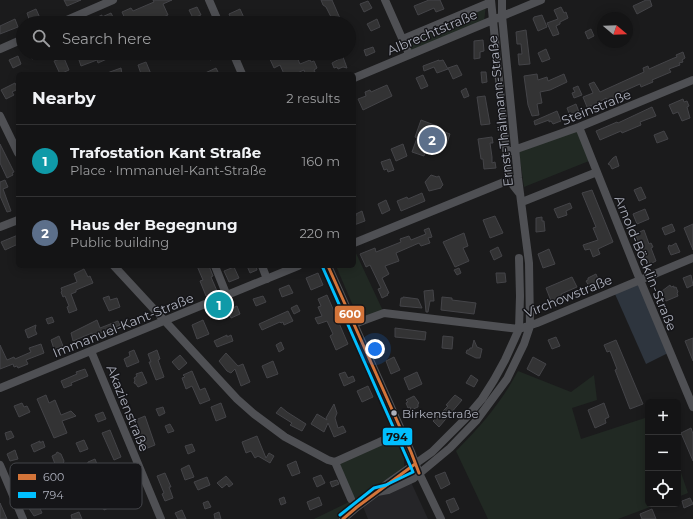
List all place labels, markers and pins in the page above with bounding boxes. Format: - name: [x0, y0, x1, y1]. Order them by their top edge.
- pin: 2: [419, 125, 445, 155]
- pin: 1: [206, 290, 232, 320]
- place label: Birkenstraße: [402, 406, 479, 421]
- marker: Birkenstraße: [389, 408, 399, 418]

